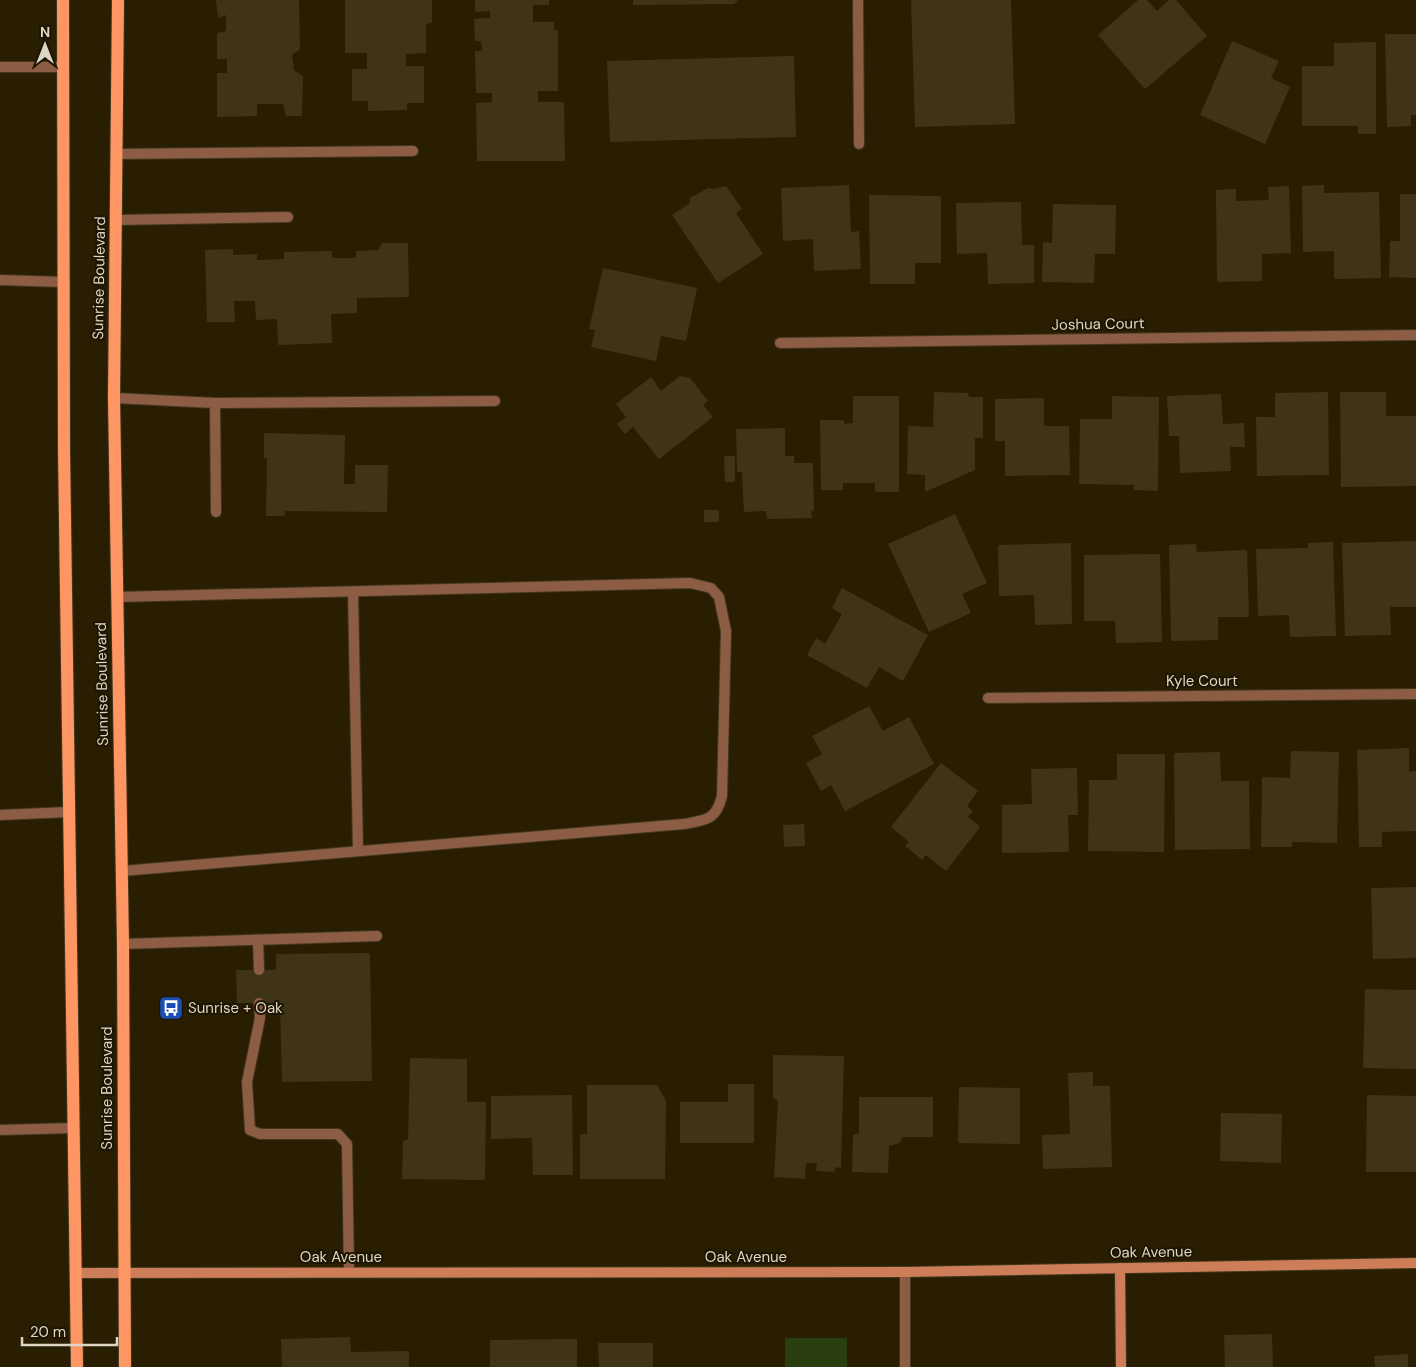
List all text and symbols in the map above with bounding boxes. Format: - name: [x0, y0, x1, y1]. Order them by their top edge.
- north arrow: [20, 20, 70, 70]
- text: N: [40, 23, 50, 41]
- street label: Sunrise Boulevard: [88, 216, 110, 340]
- street label: Joshua Court: [1051, 313, 1145, 335]
- street label: Sunrise Boulevard: [91, 622, 113, 746]
- street label: Kyle Court: [1166, 671, 1238, 691]
- bus stop icon: Sunrise + Oak: [158, 995, 184, 1021]
- place label: Sunrise + Oak: [188, 998, 283, 1018]
- street label: Sunrise Boulevard: [97, 1026, 117, 1150]
- street label: Oak Avenue: [1110, 1241, 1192, 1263]
- street label: Oak Avenue: [300, 1247, 382, 1267]
- street label: Oak Avenue: [705, 1247, 787, 1267]
- scale bar: [22, 1314, 118, 1346]
- text: 20 m: [30, 1322, 66, 1342]

